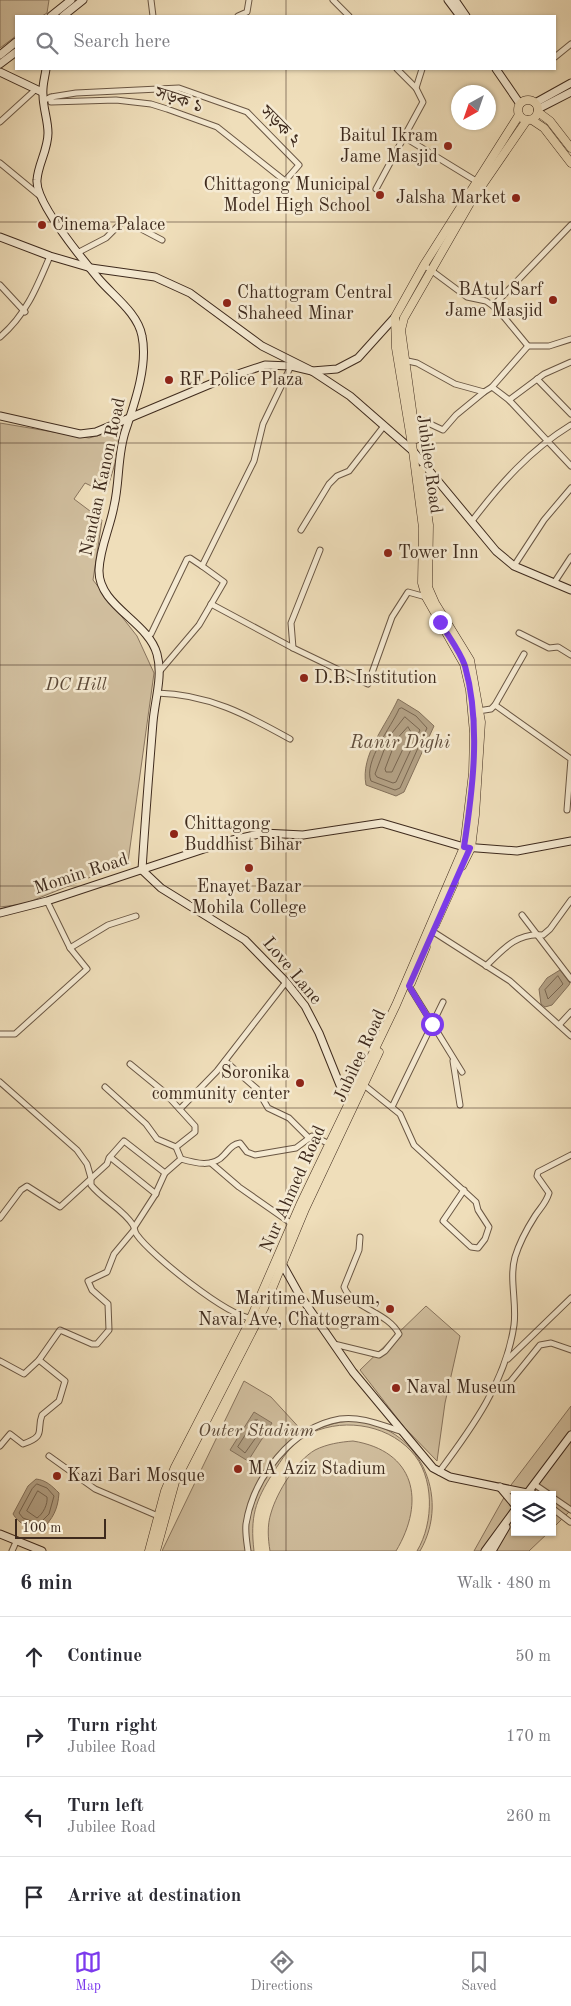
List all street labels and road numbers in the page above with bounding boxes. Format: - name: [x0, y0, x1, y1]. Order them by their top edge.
- street label: সড়ক ১: [152, 84, 205, 116]
- street label: সড়ক ২: [256, 102, 304, 150]
- street label: Nandan Kanon Road: [77, 396, 129, 558]
- street label: Jubilee Road: [413, 413, 445, 515]
- street label: Momin Road: [32, 850, 130, 898]
- street label: Love Lane: [259, 934, 325, 1008]
- street label: Jubilee Road: [331, 1007, 389, 1105]
- street label: Nur Ahmed Road: [257, 1123, 329, 1255]

